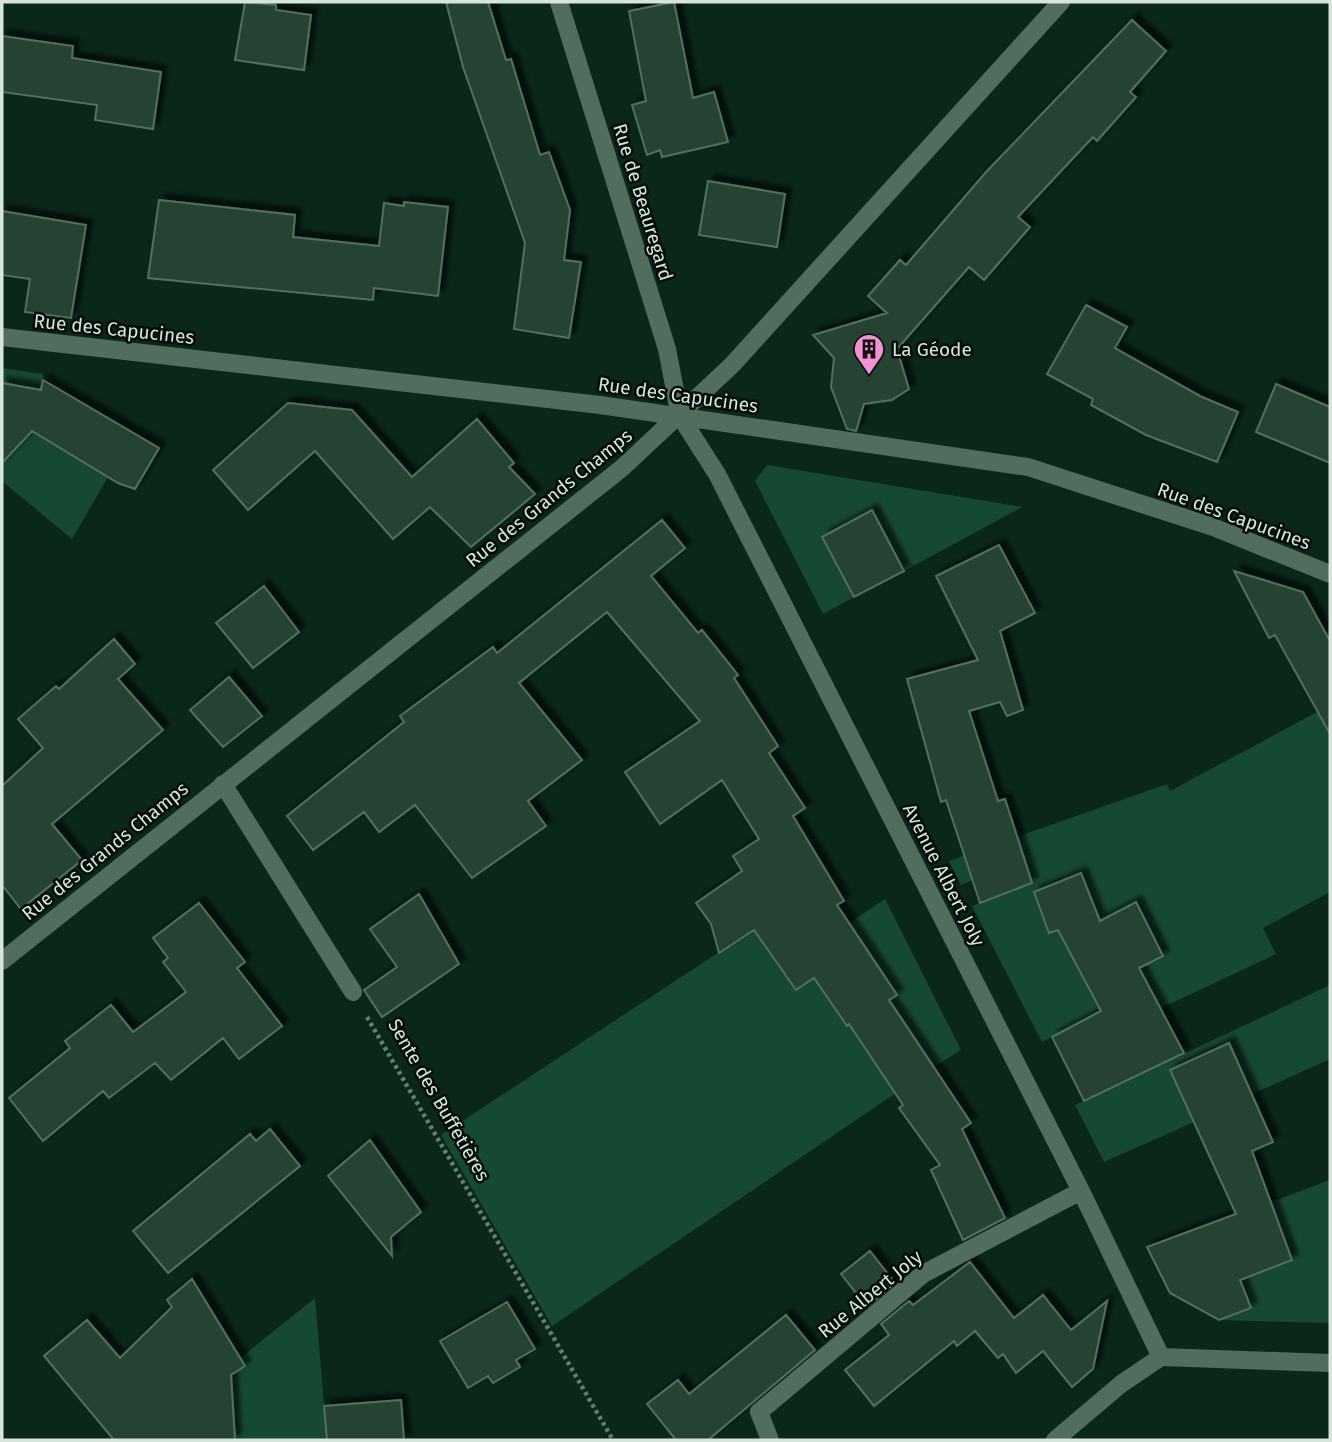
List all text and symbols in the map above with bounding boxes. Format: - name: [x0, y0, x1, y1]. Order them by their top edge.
- street label: Rue de Beauregard: [608, 121, 678, 283]
- street label: Rue des Capucines: [32, 309, 196, 349]
- building icon: La Géode: [852, 332, 886, 376]
- place label: La Géode: [892, 338, 972, 361]
- street label: Rue des Capucines: [596, 372, 760, 418]
- street label: Rue des Grands Champs: [461, 424, 637, 572]
- street label: Rue des Capucines: [1154, 478, 1314, 554]
- street label: Rue des Grands Champs: [17, 777, 193, 925]
- street label: Avenue Albert Joly: [898, 800, 990, 951]
- street label: Sente des Buffetières: [383, 1015, 495, 1185]
- street label: Rue Albert Joly: [813, 1245, 927, 1343]

